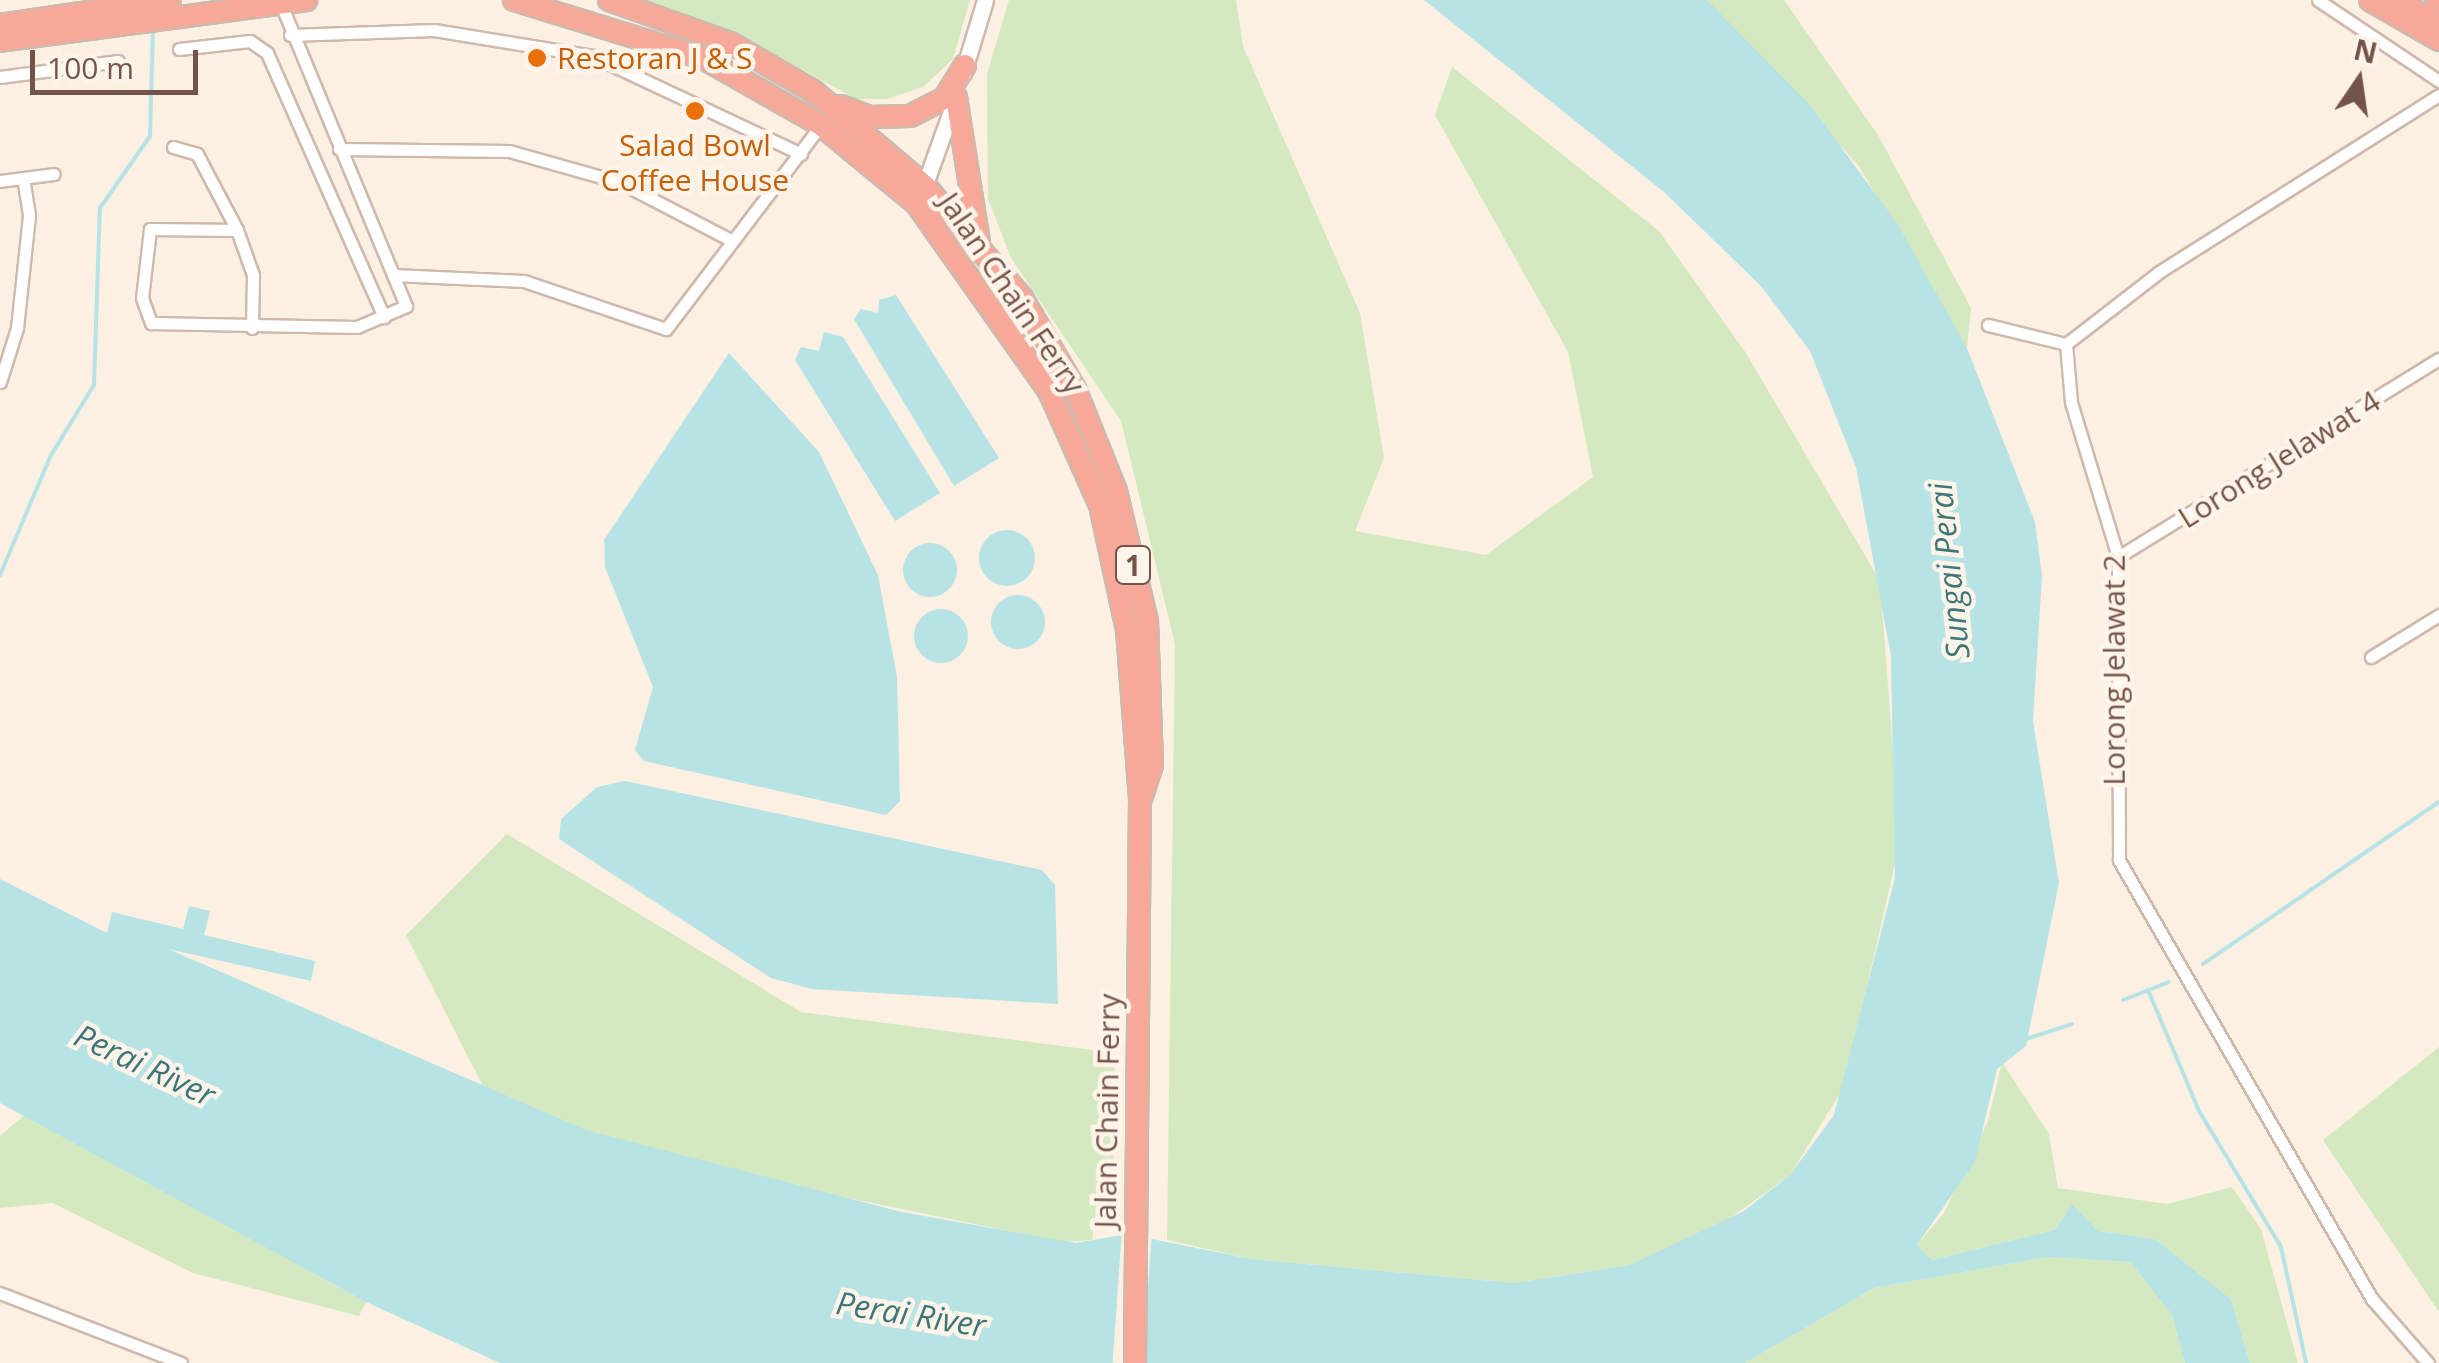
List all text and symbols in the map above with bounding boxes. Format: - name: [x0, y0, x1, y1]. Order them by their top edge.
- scale bar: [35, 30, 202, 92]
- north arrow: [2309, 30, 2409, 130]
- text: N: [2350, 30, 2381, 72]
- place label: Restoran J & S: [557, 40, 752, 76]
- text: 100 m: [47, 47, 134, 88]
- marker: Restoran J & S: [526, 47, 548, 69]
- marker: Salad Bowl Coffee House: [684, 100, 706, 122]
- place label: Salad Bowl Coffee House: [601, 127, 789, 198]
- street label: Jalan Chain Ferry: [931, 186, 1093, 400]
- street label: Lorong Jelawat 4: [2171, 382, 2387, 536]
- water label: Sungai Perai: [1921, 481, 1977, 661]
- road number: 1: [1113, 542, 1153, 588]
- street label: Lorong Jelawat 2: [2096, 554, 2132, 786]
- street label: Jalan Chain Ferry: [1087, 993, 1127, 1229]
- water label: Perai River: [69, 1016, 221, 1114]
- water label: Perai River: [833, 1283, 989, 1345]

